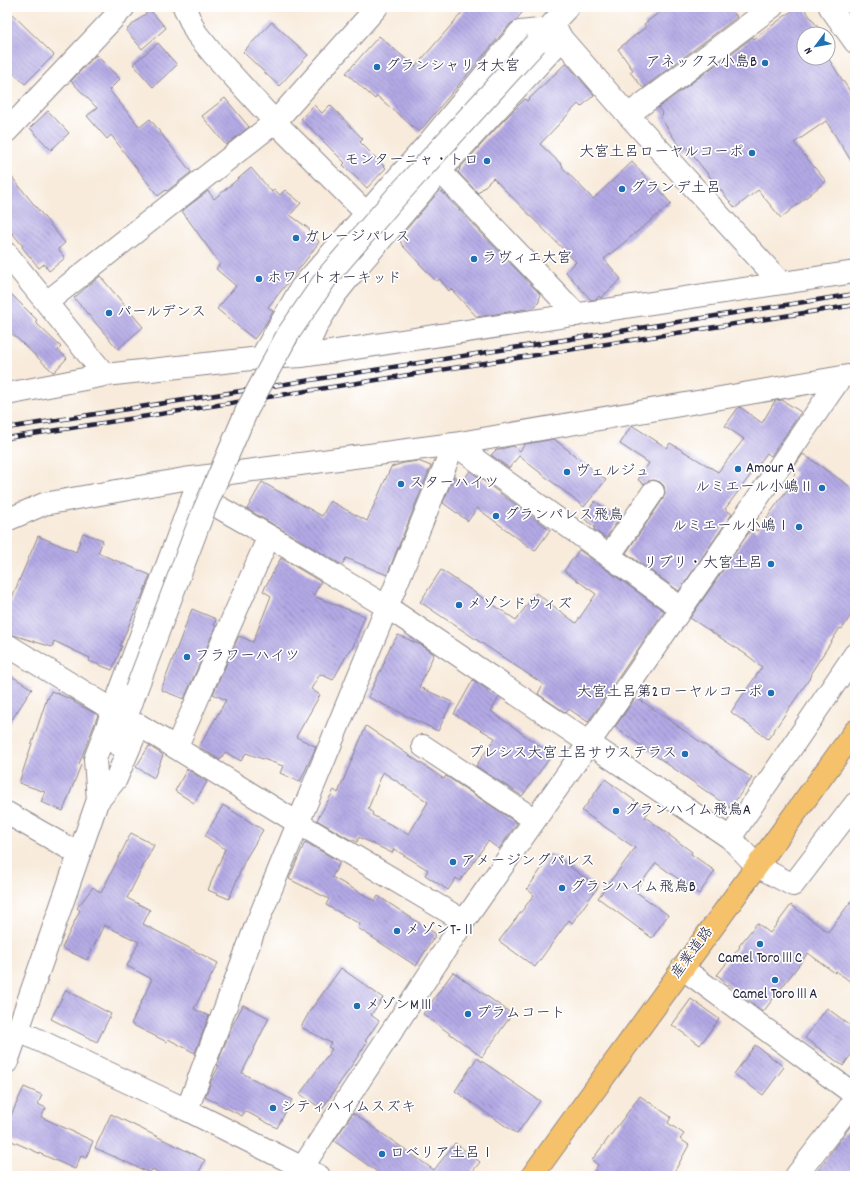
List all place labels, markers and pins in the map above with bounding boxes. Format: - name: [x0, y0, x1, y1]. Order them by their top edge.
- place label: アネックス小島B: [646, 52, 757, 74]
- place label: グランシャリオ大宮: [385, 56, 520, 78]
- marker: アネックス小島B: [760, 58, 770, 68]
- marker: グランシャリオ大宮: [372, 62, 382, 72]
- place label: 大宮土呂ローヤルコーポ: [579, 142, 744, 164]
- marker: 大宮土呂ローヤルコーポ: [747, 148, 757, 158]
- place label: モンターニャ・トロ: [345, 150, 479, 172]
- marker: モンターニャ・トロ: [482, 156, 492, 166]
- place label: グランデ土呂: [630, 178, 721, 200]
- marker: グランデ土呂: [617, 184, 627, 194]
- place label: ガレージパレス: [304, 227, 411, 249]
- marker: ガレージパレス: [291, 233, 301, 243]
- place label: ラヴィエ大宮: [482, 248, 572, 270]
- marker: ラヴィエ大宮: [469, 254, 479, 264]
- place label: ホワイトオーキッド: [267, 268, 402, 290]
- marker: ホワイトオーキッド: [254, 274, 264, 284]
- place label: パールデンス: [117, 302, 206, 324]
- marker: パールデンス: [104, 308, 114, 318]
- place label: Amour A: [746, 458, 795, 480]
- place label: ヴェルジュ: [575, 461, 650, 483]
- marker: Amour A: [733, 464, 743, 474]
- marker: ヴェルジュ: [562, 467, 572, 477]
- place label: スターハイツ: [409, 473, 499, 495]
- place label: ルミエール小嶋Ⅱ: [695, 477, 814, 499]
- marker: スターハイツ: [396, 479, 406, 489]
- marker: ルミエール小嶋Ⅱ: [817, 483, 827, 493]
- place label: グランパレス飛鳥: [504, 505, 623, 527]
- marker: グランパレス飛鳥: [491, 511, 501, 521]
- place label: ルミエール小嶋Ⅰ: [672, 516, 791, 538]
- marker: ルミエール小嶋Ⅰ: [794, 522, 804, 532]
- place label: リブリ・大宮土呂: [643, 553, 763, 575]
- marker: リブリ・大宮土呂: [766, 559, 776, 569]
- place label: メゾンドウィズ: [467, 594, 572, 616]
- marker: メゾンドウィズ: [454, 600, 464, 610]
- place label: フラワーハイツ: [195, 646, 300, 668]
- marker: フラワーハイツ: [182, 652, 192, 662]
- place label: 大宮土呂第2ローヤルコーポ: [577, 682, 763, 704]
- marker: 大宮土呂第2ローヤルコーポ: [766, 688, 776, 698]
- place label: プレシス大宮土呂サウステラス: [468, 743, 677, 765]
- marker: プレシス大宮土呂サウステラス: [680, 749, 690, 759]
- place label: グランハイム飛鳥A: [624, 800, 751, 822]
- marker: グランハイム飛鳥A: [611, 806, 621, 816]
- place label: アメージングパレス: [461, 851, 595, 873]
- marker: アメージングパレス: [448, 857, 458, 867]
- place label: グランハイム飛鳥B: [570, 877, 696, 899]
- marker: グランハイム飛鳥B: [557, 883, 567, 893]
- place label: メゾンT-Ⅱ: [405, 920, 476, 942]
- marker: メゾンT-Ⅱ: [392, 926, 402, 936]
- marker: Camel ToroⅢC: [755, 939, 765, 949]
- place label: Camel ToroⅢC: [718, 948, 802, 970]
- marker: Camel ToroⅢA: [770, 975, 780, 985]
- place label: Camel ToroⅢA: [732, 984, 818, 1006]
- place label: メゾンMⅢ: [365, 995, 434, 1017]
- marker: メゾンMⅢ: [352, 1001, 362, 1011]
- place label: プラムコート: [476, 1003, 566, 1025]
- marker: プラムコート: [463, 1009, 473, 1019]
- place label: シティハイムスズキ: [281, 1097, 416, 1119]
- marker: シティハイムスズキ: [268, 1103, 278, 1113]
- place label: ロベリア土呂Ⅰ: [390, 1143, 495, 1165]
- marker: ロベリア土呂Ⅰ: [377, 1149, 387, 1159]

